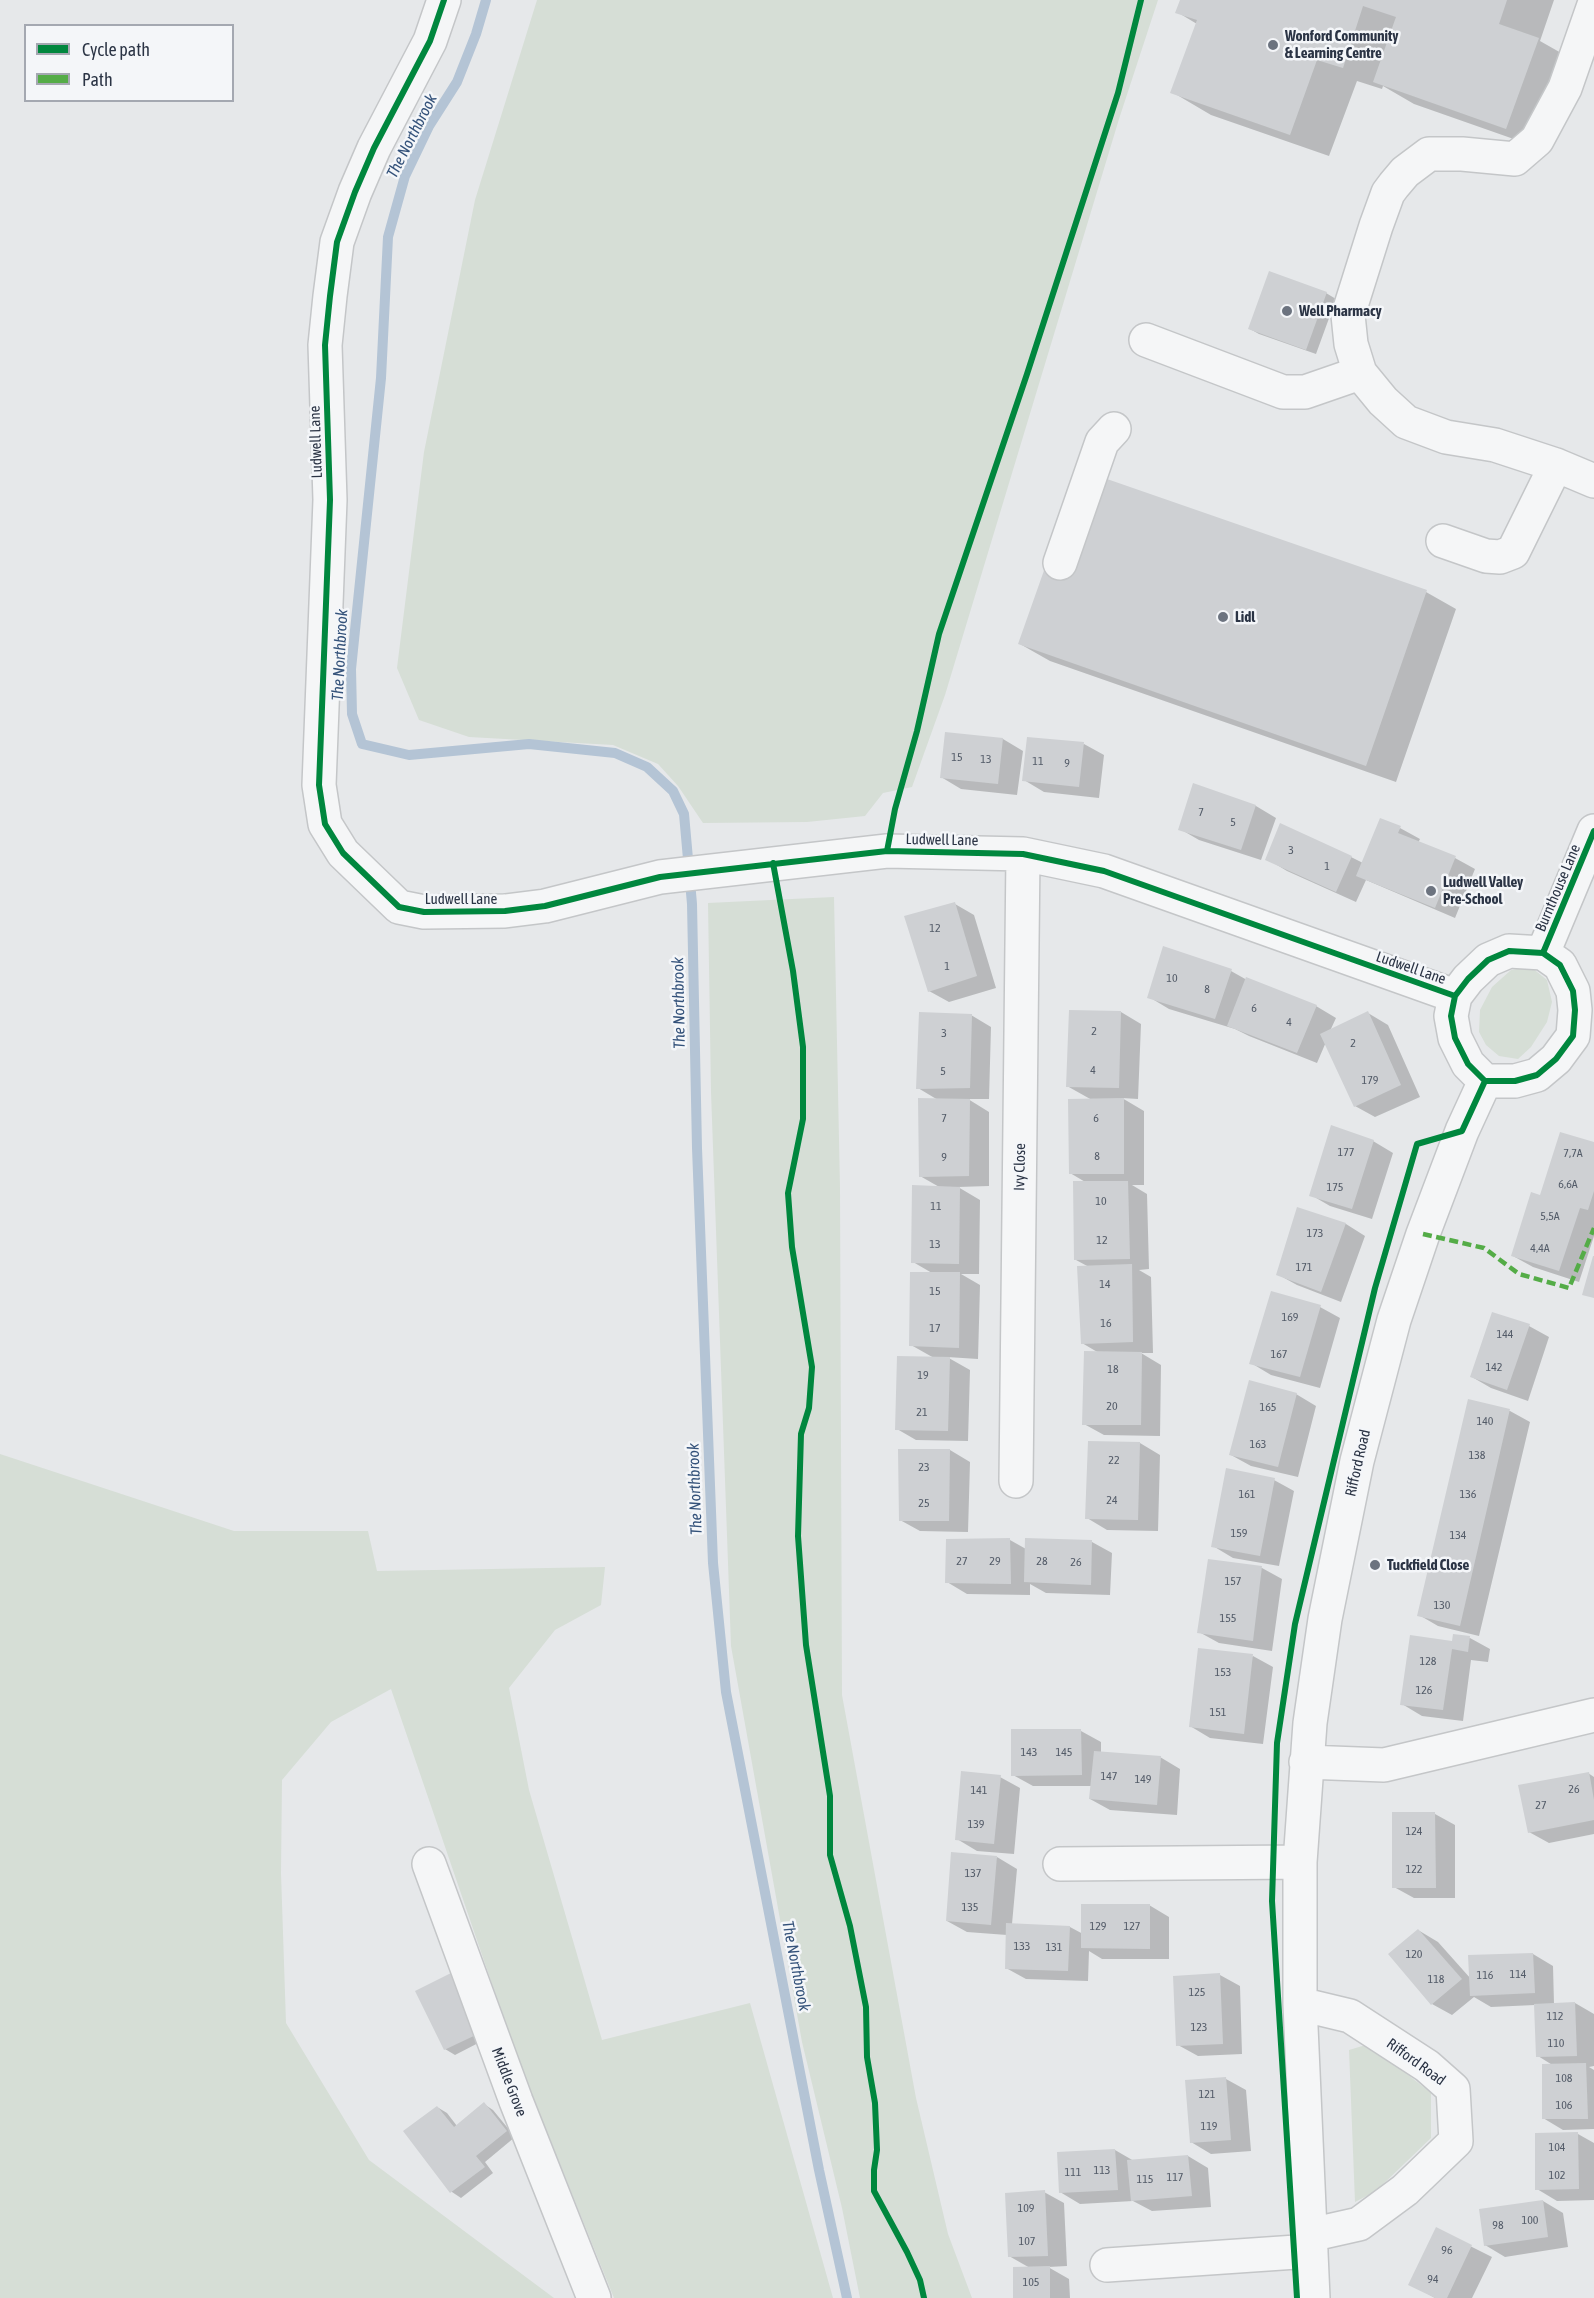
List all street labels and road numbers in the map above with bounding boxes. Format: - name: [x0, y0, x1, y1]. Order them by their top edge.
- street label: Ludwell Lane: [306, 405, 326, 479]
- street label: Ludwell Lane: [906, 830, 978, 850]
- street label: Burnthouse Lane: [1532, 842, 1584, 934]
- street label: Ludwell Lane: [425, 890, 497, 908]
- street label: Ludwell Lane: [1374, 948, 1448, 988]
- street label: Ivy Close: [1011, 1143, 1029, 1191]
- street label: Rifford Road: [1342, 1428, 1374, 1498]
- street label: Rifford Road: [1383, 2035, 1449, 2089]
- street label: Middle Grove: [488, 2045, 530, 2119]

